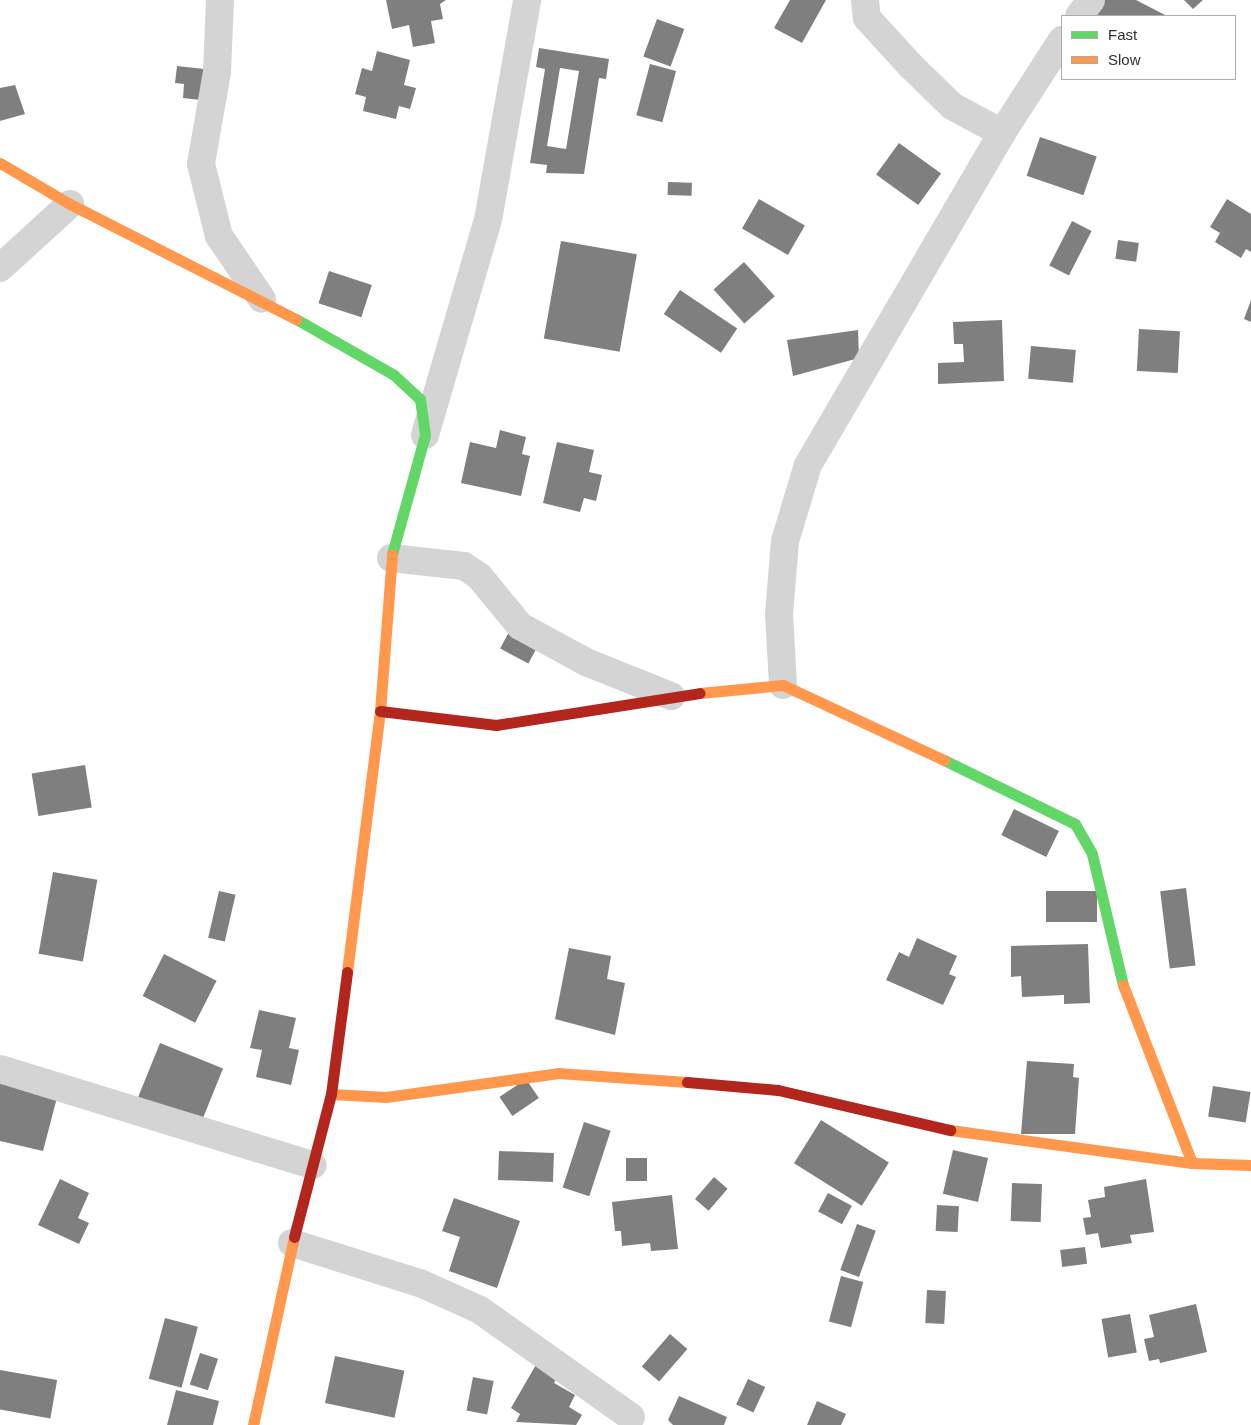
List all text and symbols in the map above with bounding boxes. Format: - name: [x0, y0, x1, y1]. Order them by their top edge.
- legend: [1061, 15, 1236, 80]
- text: Fast: [1108, 26, 1137, 43]
- text: Slow: [1108, 51, 1141, 68]

